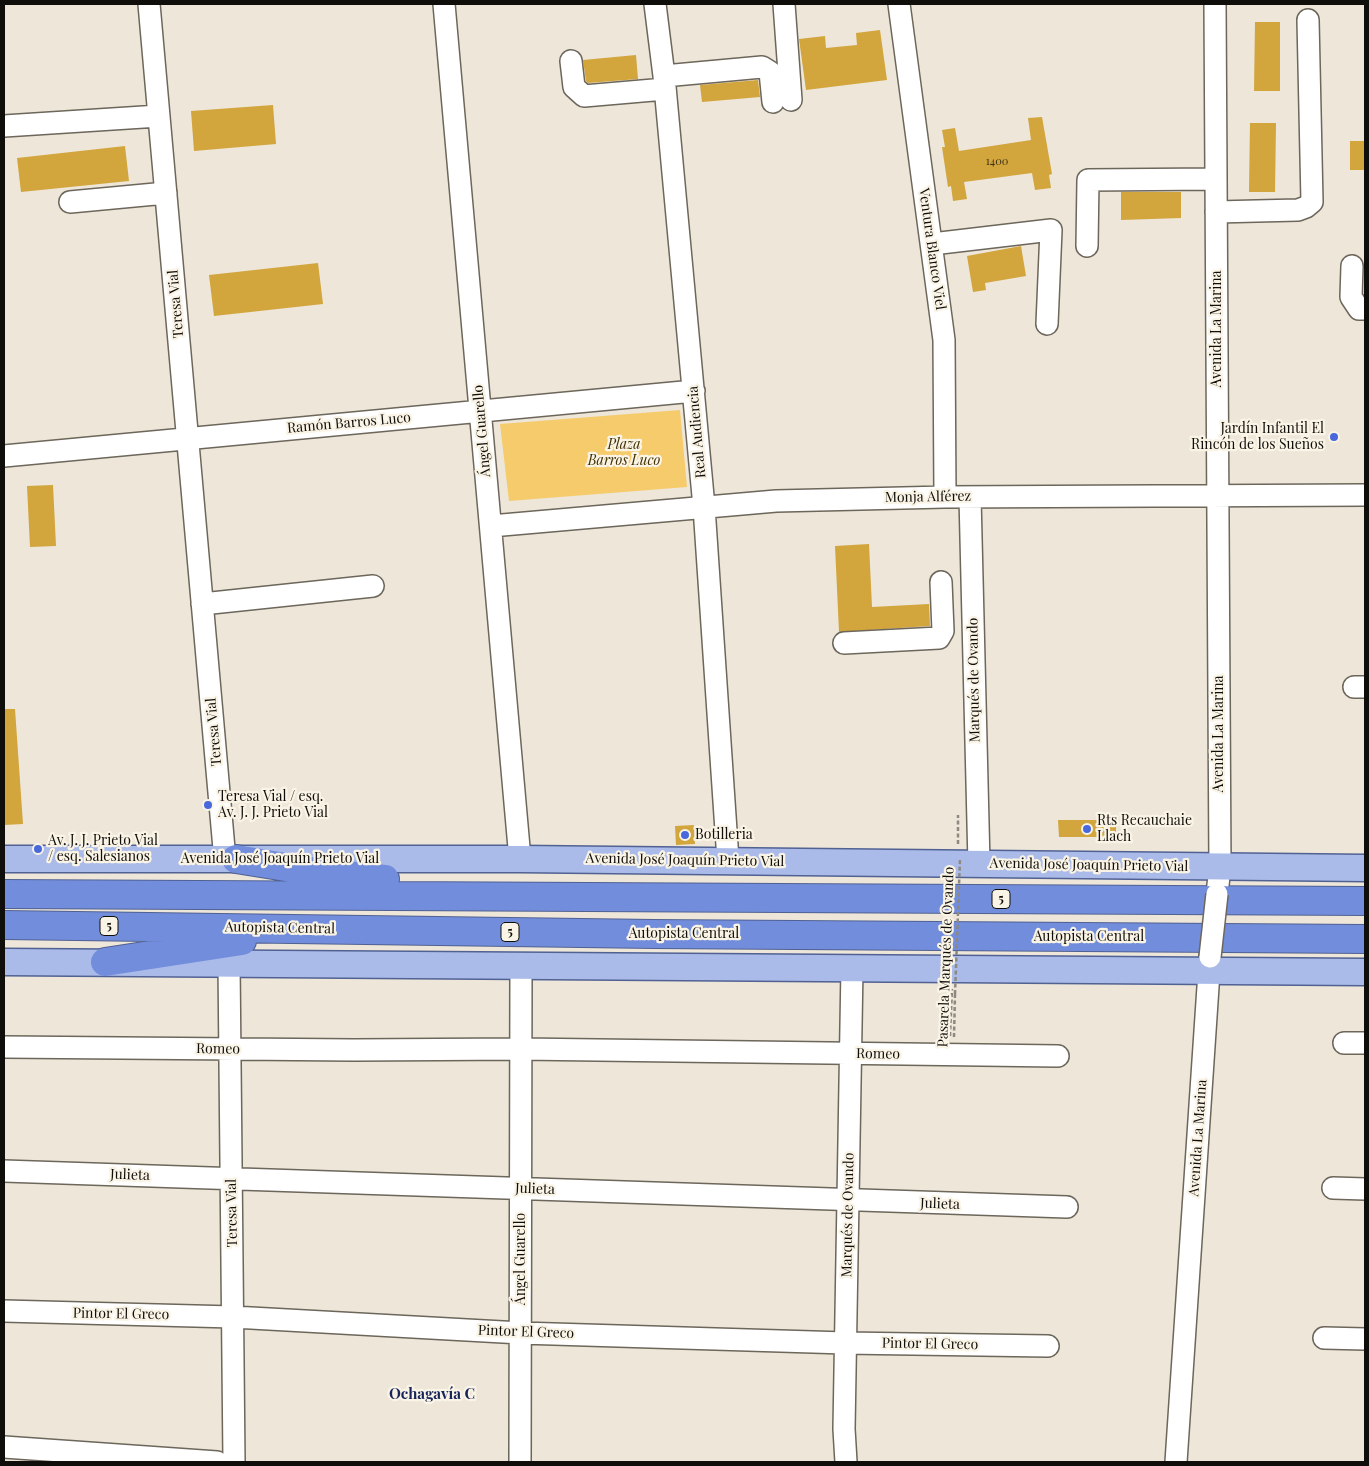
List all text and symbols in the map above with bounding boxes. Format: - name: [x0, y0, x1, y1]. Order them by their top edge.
- house number: 1400: [986, 155, 1008, 169]
- street label: Ventura Blanco Viel: [915, 187, 949, 311]
- street label: Teresa Vial: [165, 269, 187, 339]
- street label: Avenida La Marina: [1209, 270, 1225, 388]
- street label: Ángel Guarello: [470, 384, 494, 478]
- street label: Real Audiencia: [685, 385, 709, 479]
- street label: Ramón Barros Luco: [286, 409, 412, 437]
- place label: Jardín Infantil El Rincón de los Sueños: [1191, 421, 1324, 454]
- marker: Jardín Infantil El Rincón de los Sueños: [1328, 431, 1340, 443]
- park label: Plaza Barros Luco: [588, 437, 660, 470]
- street label: Monja Alférez: [885, 488, 971, 506]
- street label: Marqués de Ovando: [965, 617, 983, 743]
- street label: Avenida La Marina: [1211, 675, 1227, 793]
- street label: Teresa Vial: [203, 697, 225, 767]
- place label: Teresa Vial / esq. Av. J. J. Prieto Vial: [218, 789, 328, 822]
- marker: Teresa Vial / esq. Av. J. J. Prieto Vial: [202, 799, 214, 811]
- place label: Rts Recauchaie Llach: [1097, 813, 1192, 846]
- marker: Rts Recauchaie Llach: [1081, 823, 1093, 835]
- place label: Botilleria: [695, 827, 753, 843]
- marker: Botilleria: [679, 829, 691, 841]
- place label: Av. J. J. Prieto Vial / esq. Salesianos: [48, 833, 158, 866]
- marker: Av. J. J. Prieto Vial / esq. Salesianos: [32, 843, 44, 855]
- street label: Avenida José Joaquín Prieto Vial: [586, 850, 784, 870]
- street label: Avenida José Joaquín Prieto Vial: [181, 851, 379, 867]
- street label: Avenida José Joaquín Prieto Vial: [990, 855, 1188, 875]
- street label: Pasarela Marqués de Ovando: [934, 866, 958, 1048]
- road number: 5: [992, 890, 1010, 909]
- road number: 5: [100, 916, 118, 936]
- street label: Autopista Central: [225, 919, 335, 937]
- road number: 5: [501, 922, 519, 942]
- street label: Autopista Central: [629, 926, 739, 942]
- street label: Autopista Central: [1034, 929, 1144, 945]
- street label: Romeo: [196, 1040, 240, 1058]
- street label: Romeo: [856, 1045, 900, 1063]
- street label: Avenida La Marina: [1186, 1079, 1210, 1197]
- street label: Marqués de Ovando: [839, 1152, 857, 1278]
- street label: Julieta: [110, 1166, 150, 1184]
- street label: Teresa Vial: [223, 1179, 241, 1247]
- street label: Julieta: [515, 1180, 555, 1198]
- street label: Julieta: [920, 1195, 960, 1213]
- street label: Ángel Guarello: [513, 1213, 529, 1305]
- street label: Pintor El Greco: [73, 1305, 169, 1323]
- street label: Pintor El Greco: [478, 1322, 574, 1342]
- street label: Pintor El Greco: [882, 1335, 978, 1353]
- district label: Ochagavía C: [389, 1385, 475, 1403]

